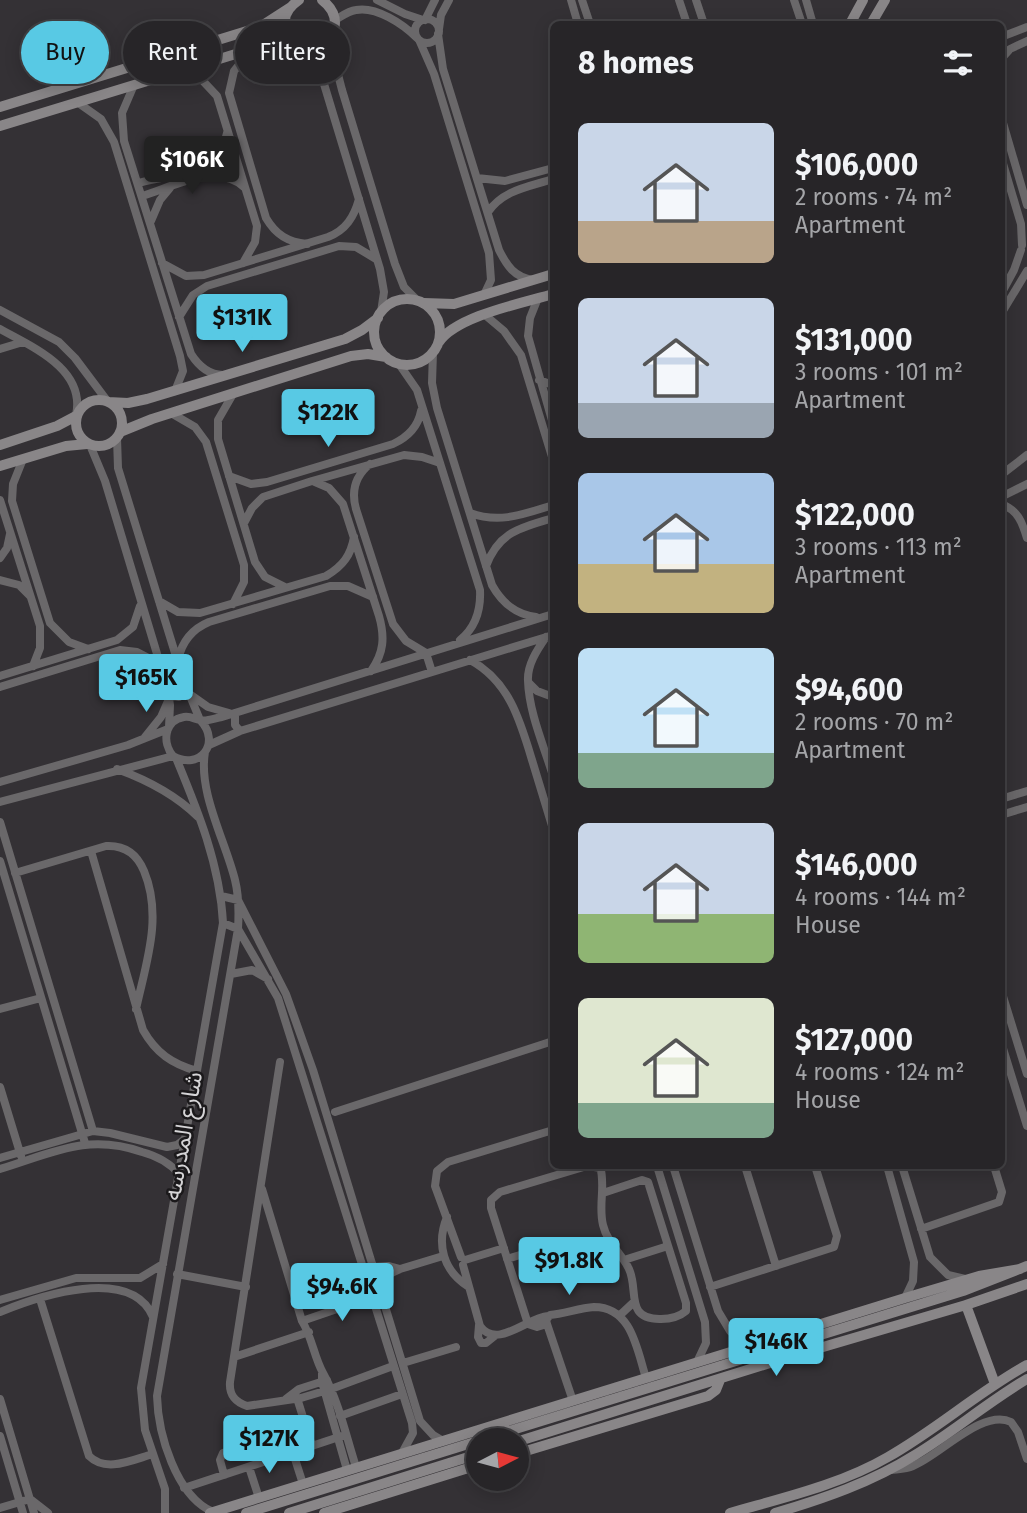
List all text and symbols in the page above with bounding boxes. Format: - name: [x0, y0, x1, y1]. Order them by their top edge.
- chip: Buy: [21, 21, 109, 84]
- chip: Rent: [123, 21, 221, 84]
- chip: Filters: [235, 21, 350, 84]
- icon: filters: [939, 44, 977, 82]
- text: 8 homes: [578, 45, 694, 81]
- pin: $106K: [143, 136, 241, 196]
- text: $106K: [160, 145, 224, 173]
- text: $106,000: [795, 147, 918, 183]
- icon: home: [634, 151, 718, 235]
- text: 2 rooms · 74 m²: [795, 183, 952, 211]
- text: Apartment: [795, 211, 905, 239]
- pin: $131K: [193, 294, 291, 354]
- text: $131K: [212, 303, 272, 331]
- text: $131,000: [795, 322, 913, 358]
- icon: home: [634, 326, 718, 410]
- text: 3 rooms · 101 m²: [795, 358, 963, 386]
- text: Apartment: [795, 386, 905, 414]
- pin: $122K: [279, 390, 377, 449]
- text: $122K: [298, 398, 358, 426]
- text: $122,000: [795, 497, 915, 533]
- icon: home: [634, 501, 718, 585]
- text: 3 rooms · 113 m²: [795, 533, 962, 561]
- text: Apartment: [795, 561, 905, 589]
- pin: $165K: [97, 654, 195, 714]
- text: $165K: [115, 663, 177, 691]
- text: $94,600: [795, 672, 903, 708]
- icon: home: [634, 676, 718, 760]
- text: 2 rooms · 70 m²: [795, 708, 953, 736]
- text: Apartment: [795, 736, 905, 764]
- text: $146,000: [795, 847, 918, 883]
- icon: home: [634, 851, 718, 935]
- text: 4 rooms · 144 m²: [795, 883, 966, 911]
- text: House: [795, 911, 861, 939]
- text: $127,000: [795, 1022, 913, 1058]
- icon: home: [634, 1026, 718, 1110]
- text: 4 rooms · 124 m²: [795, 1058, 964, 1086]
- street label: شارع المدرسه: [158, 1069, 211, 1203]
- text: House: [795, 1086, 861, 1114]
- pin: $91.8K: [512, 1238, 626, 1297]
- text: $91.8K: [535, 1246, 603, 1274]
- pin: $94.6K: [285, 1264, 399, 1323]
- text: $94.6K: [307, 1272, 377, 1300]
- pin: $146K: [727, 1318, 825, 1378]
- text: $146K: [745, 1327, 808, 1355]
- pin: $127K: [220, 1416, 318, 1475]
- text: $127K: [239, 1424, 299, 1452]
- north arrow: [466, 1428, 528, 1491]
- map controls: [466, 1428, 529, 1491]

